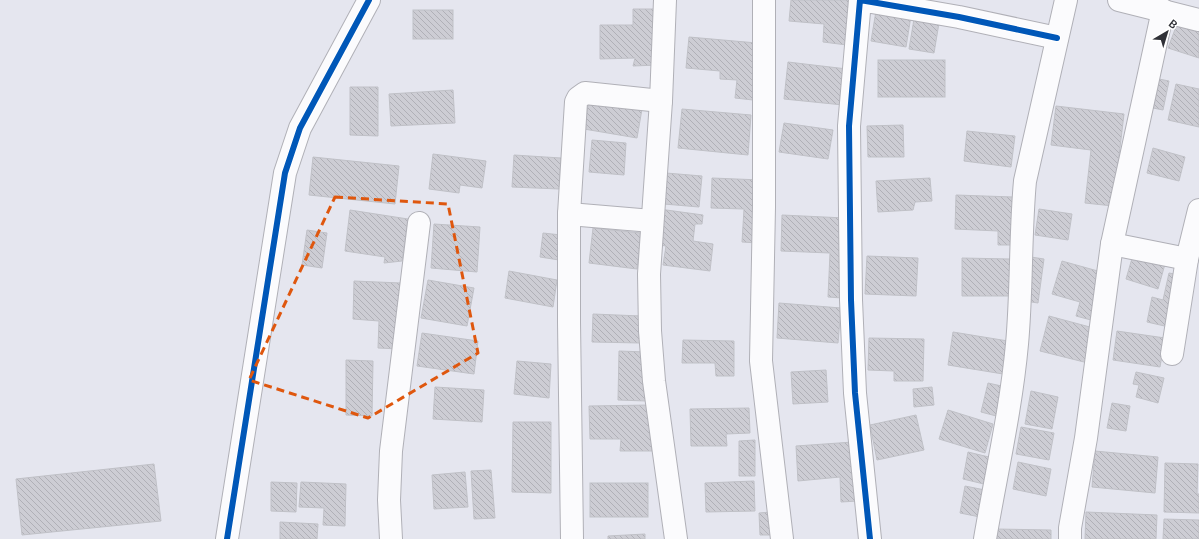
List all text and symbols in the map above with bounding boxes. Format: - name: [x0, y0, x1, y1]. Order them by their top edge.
- north arrow: [1147, 12, 1187, 52]
- text: B: [1167, 16, 1180, 31]

